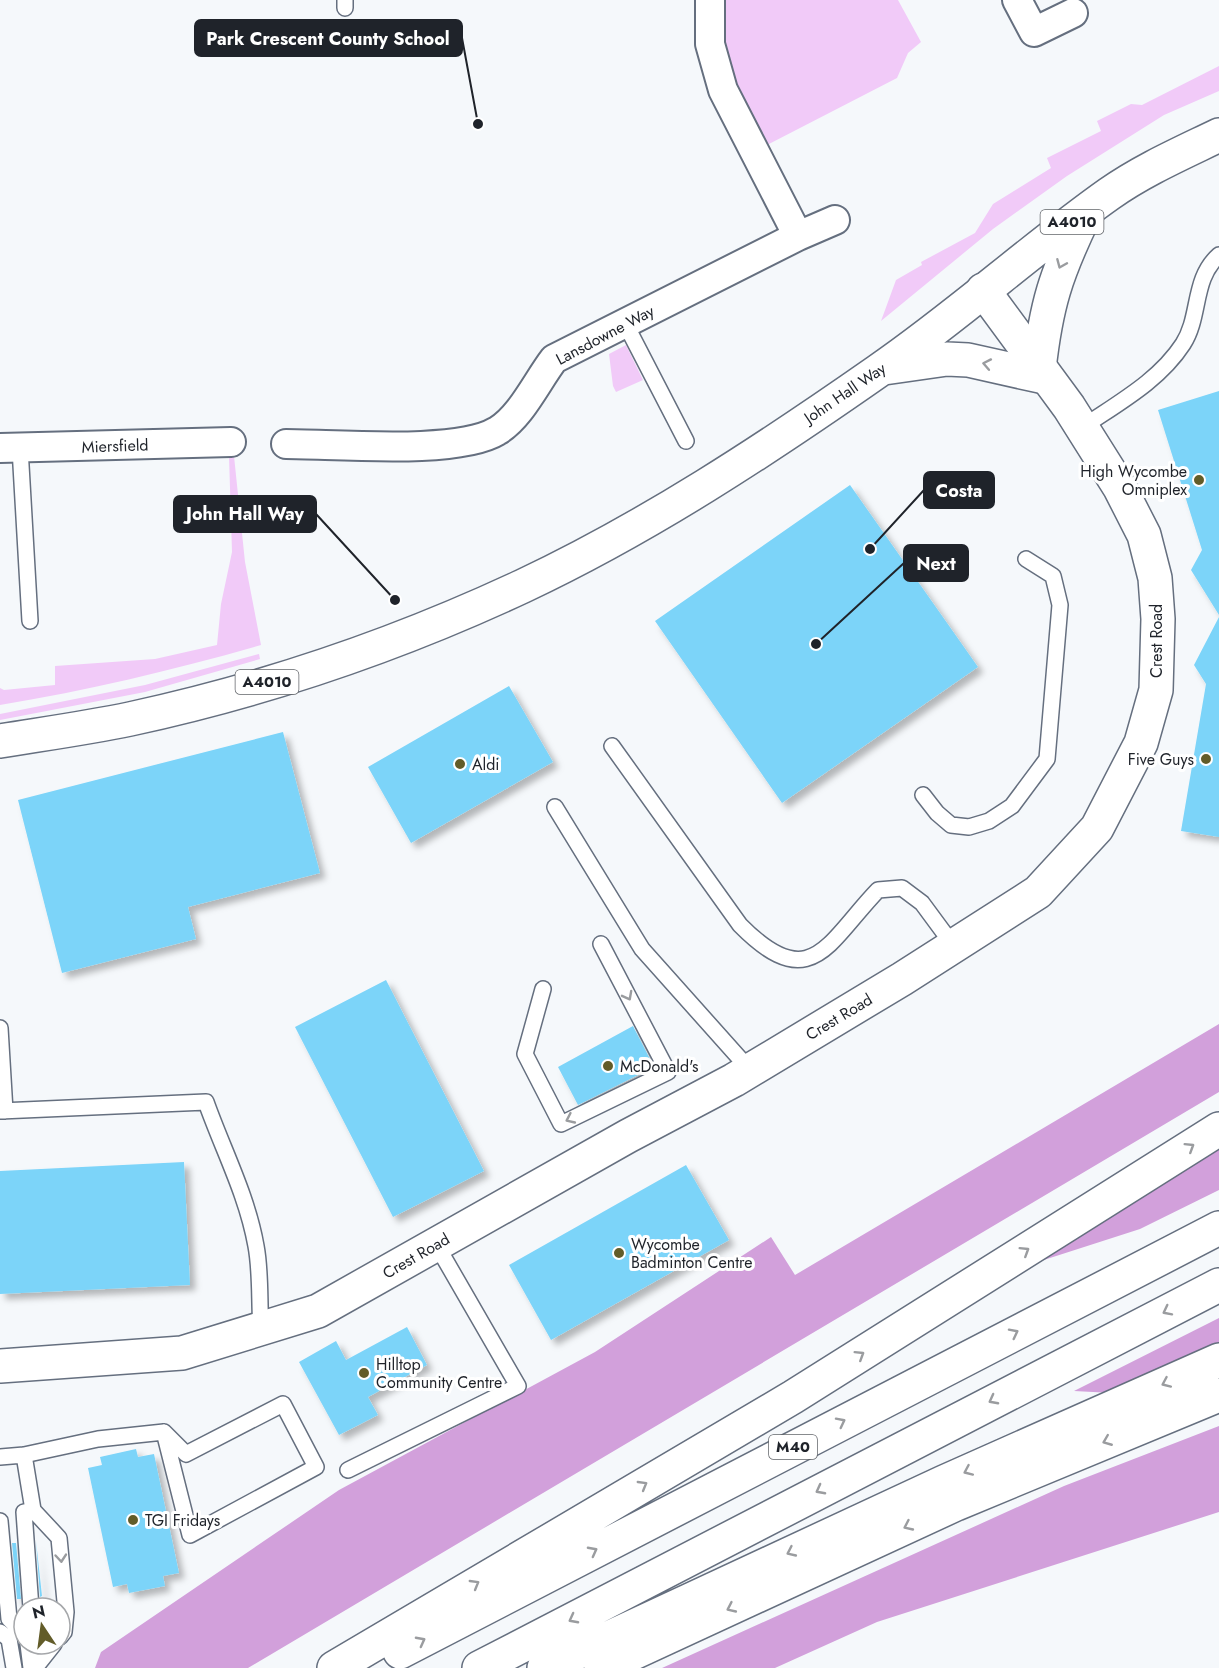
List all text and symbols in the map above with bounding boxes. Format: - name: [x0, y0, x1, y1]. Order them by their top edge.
- callout: Park Crescent County School: [195, 20, 462, 56]
- text: Park Crescent County School: [206, 26, 450, 52]
- road number: A4010: [1040, 210, 1104, 234]
- one-way arrow: [1056, 258, 1068, 269]
- street label: Lansdowne Way: [552, 299, 659, 371]
- street label: John Hall Way: [798, 357, 891, 430]
- one-way arrow: [983, 358, 993, 371]
- street label: Miersfield: [81, 433, 149, 459]
- place label: High Wycombe Omniplex: [1080, 460, 1187, 501]
- callout: Costa: [924, 472, 994, 508]
- marker: High Wycombe Omniplex: [1192, 473, 1206, 487]
- text: Costa: [936, 478, 982, 504]
- callout: John Hall Way: [174, 496, 316, 532]
- text: John Hall Way: [183, 501, 305, 527]
- callout: Next: [904, 545, 968, 581]
- text: Next: [916, 551, 956, 577]
- street label: Crest Road: [1145, 604, 1168, 678]
- road number: A4010: [236, 670, 298, 694]
- place label: Five Guys: [1128, 748, 1194, 771]
- marker: Five Guys: [1199, 752, 1213, 766]
- place label: Aldi: [472, 753, 500, 776]
- marker: Aldi: [453, 757, 467, 771]
- street label: Crest Road: [801, 988, 877, 1046]
- one-way arrow: [621, 989, 632, 1000]
- place label: McDonald's: [620, 1055, 699, 1078]
- marker: McDonald's: [601, 1059, 615, 1073]
- one-way arrow: [565, 1112, 576, 1124]
- one-way arrow: [1184, 1142, 1194, 1154]
- street label: Crest Road: [378, 1228, 454, 1284]
- place label: Wycombe Badminton Centre: [631, 1233, 753, 1274]
- marker: Wycombe Badminton Centre: [612, 1246, 626, 1260]
- one-way arrow: [1019, 1246, 1029, 1258]
- one-way arrow: [1162, 1303, 1173, 1315]
- one-way arrow: [1008, 1329, 1019, 1340]
- one-way arrow: [854, 1350, 864, 1362]
- place label: Hilltop Community Centre: [376, 1353, 502, 1394]
- marker: Hilltop Community Centre: [357, 1366, 371, 1380]
- one-way arrow: [1161, 1376, 1172, 1388]
- one-way arrow: [989, 1393, 1000, 1404]
- one-way arrow: [835, 1418, 845, 1429]
- one-way arrow: [1102, 1434, 1113, 1446]
- road number: M40: [769, 1435, 817, 1459]
- one-way arrow: [964, 1464, 975, 1476]
- one-way arrow: [637, 1481, 647, 1492]
- one-way arrow: [816, 1483, 827, 1494]
- place label: TGI Fridays: [145, 1509, 220, 1532]
- marker: TGI Fridays: [126, 1513, 140, 1527]
- one-way arrow: [904, 1519, 915, 1531]
- one-way arrow: [786, 1545, 797, 1557]
- one-way arrow: [587, 1547, 598, 1558]
- one-way arrow: [54, 1553, 67, 1562]
- one-way arrow: [469, 1579, 479, 1591]
- north arrow: [12, 1596, 72, 1656]
- text: N: [30, 1599, 48, 1625]
- one-way arrow: [727, 1600, 738, 1612]
- one-way arrow: [569, 1612, 579, 1623]
- one-way arrow: [414, 1637, 425, 1648]

